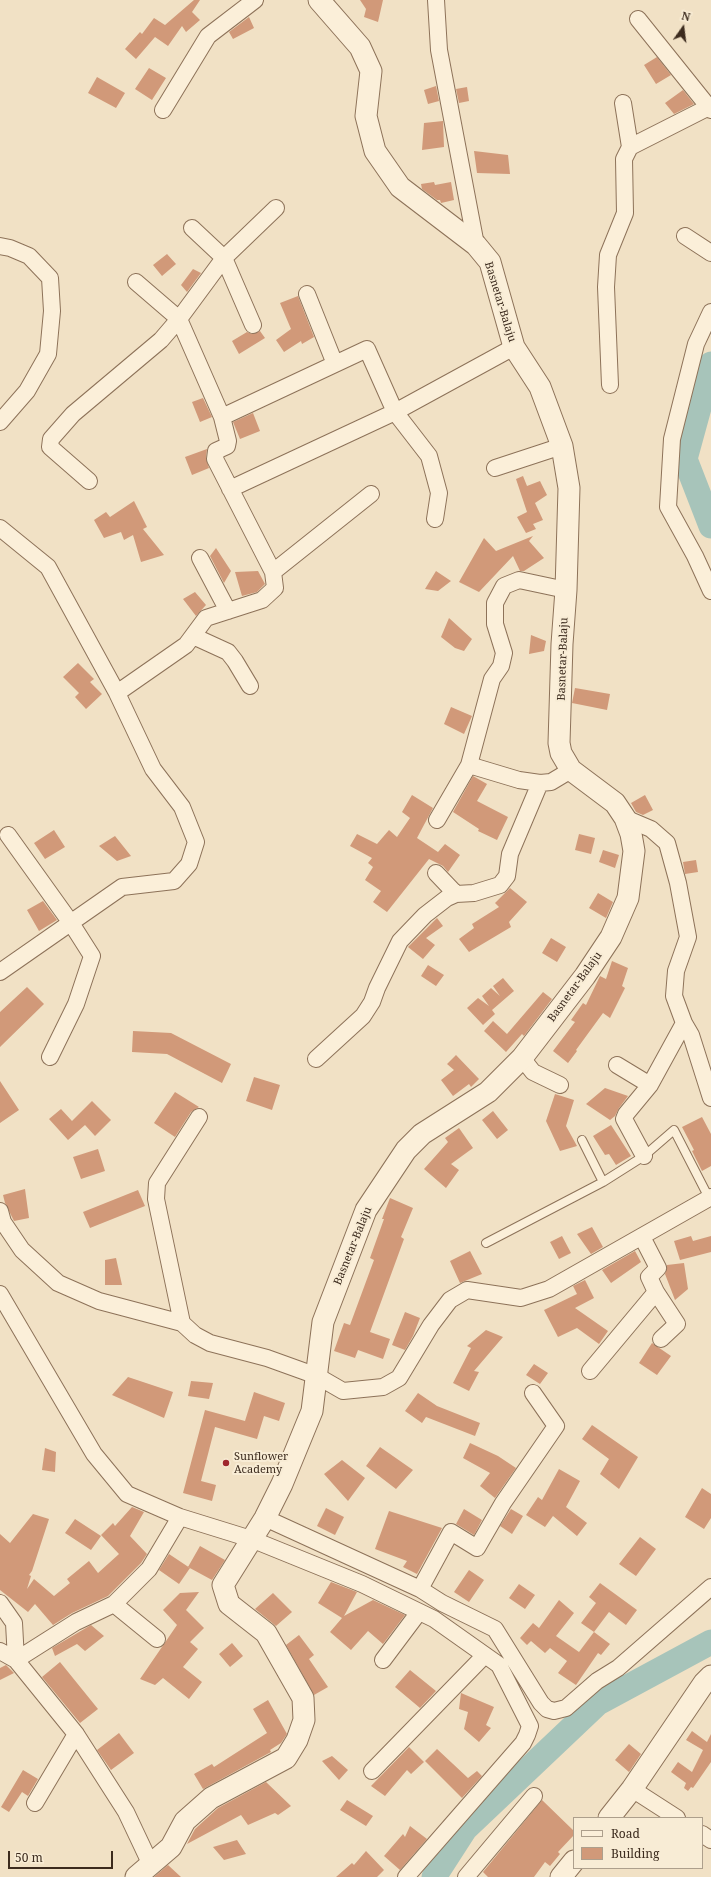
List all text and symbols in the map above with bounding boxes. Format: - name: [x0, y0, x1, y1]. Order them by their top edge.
- north arrow: [663, 8, 703, 48]
- text: N: [680, 8, 692, 24]
- street label: Basnetar-Balaju: [482, 260, 518, 344]
- street label: Basnetar-Balaju: [555, 617, 571, 701]
- street label: Basnetar-Balaju: [545, 949, 605, 1025]
- street label: Basnetar-Balaju: [331, 1205, 375, 1287]
- place label: Sunflower Academy: [234, 1450, 288, 1476]
- marker: Sunflower Academy: [221, 1458, 231, 1468]
- legend: [573, 1817, 703, 1869]
- text: Road: [611, 1825, 640, 1842]
- scale bar: [10, 1843, 115, 1869]
- text: Building: [611, 1845, 659, 1862]
- text: 50 m: [15, 1849, 43, 1866]

